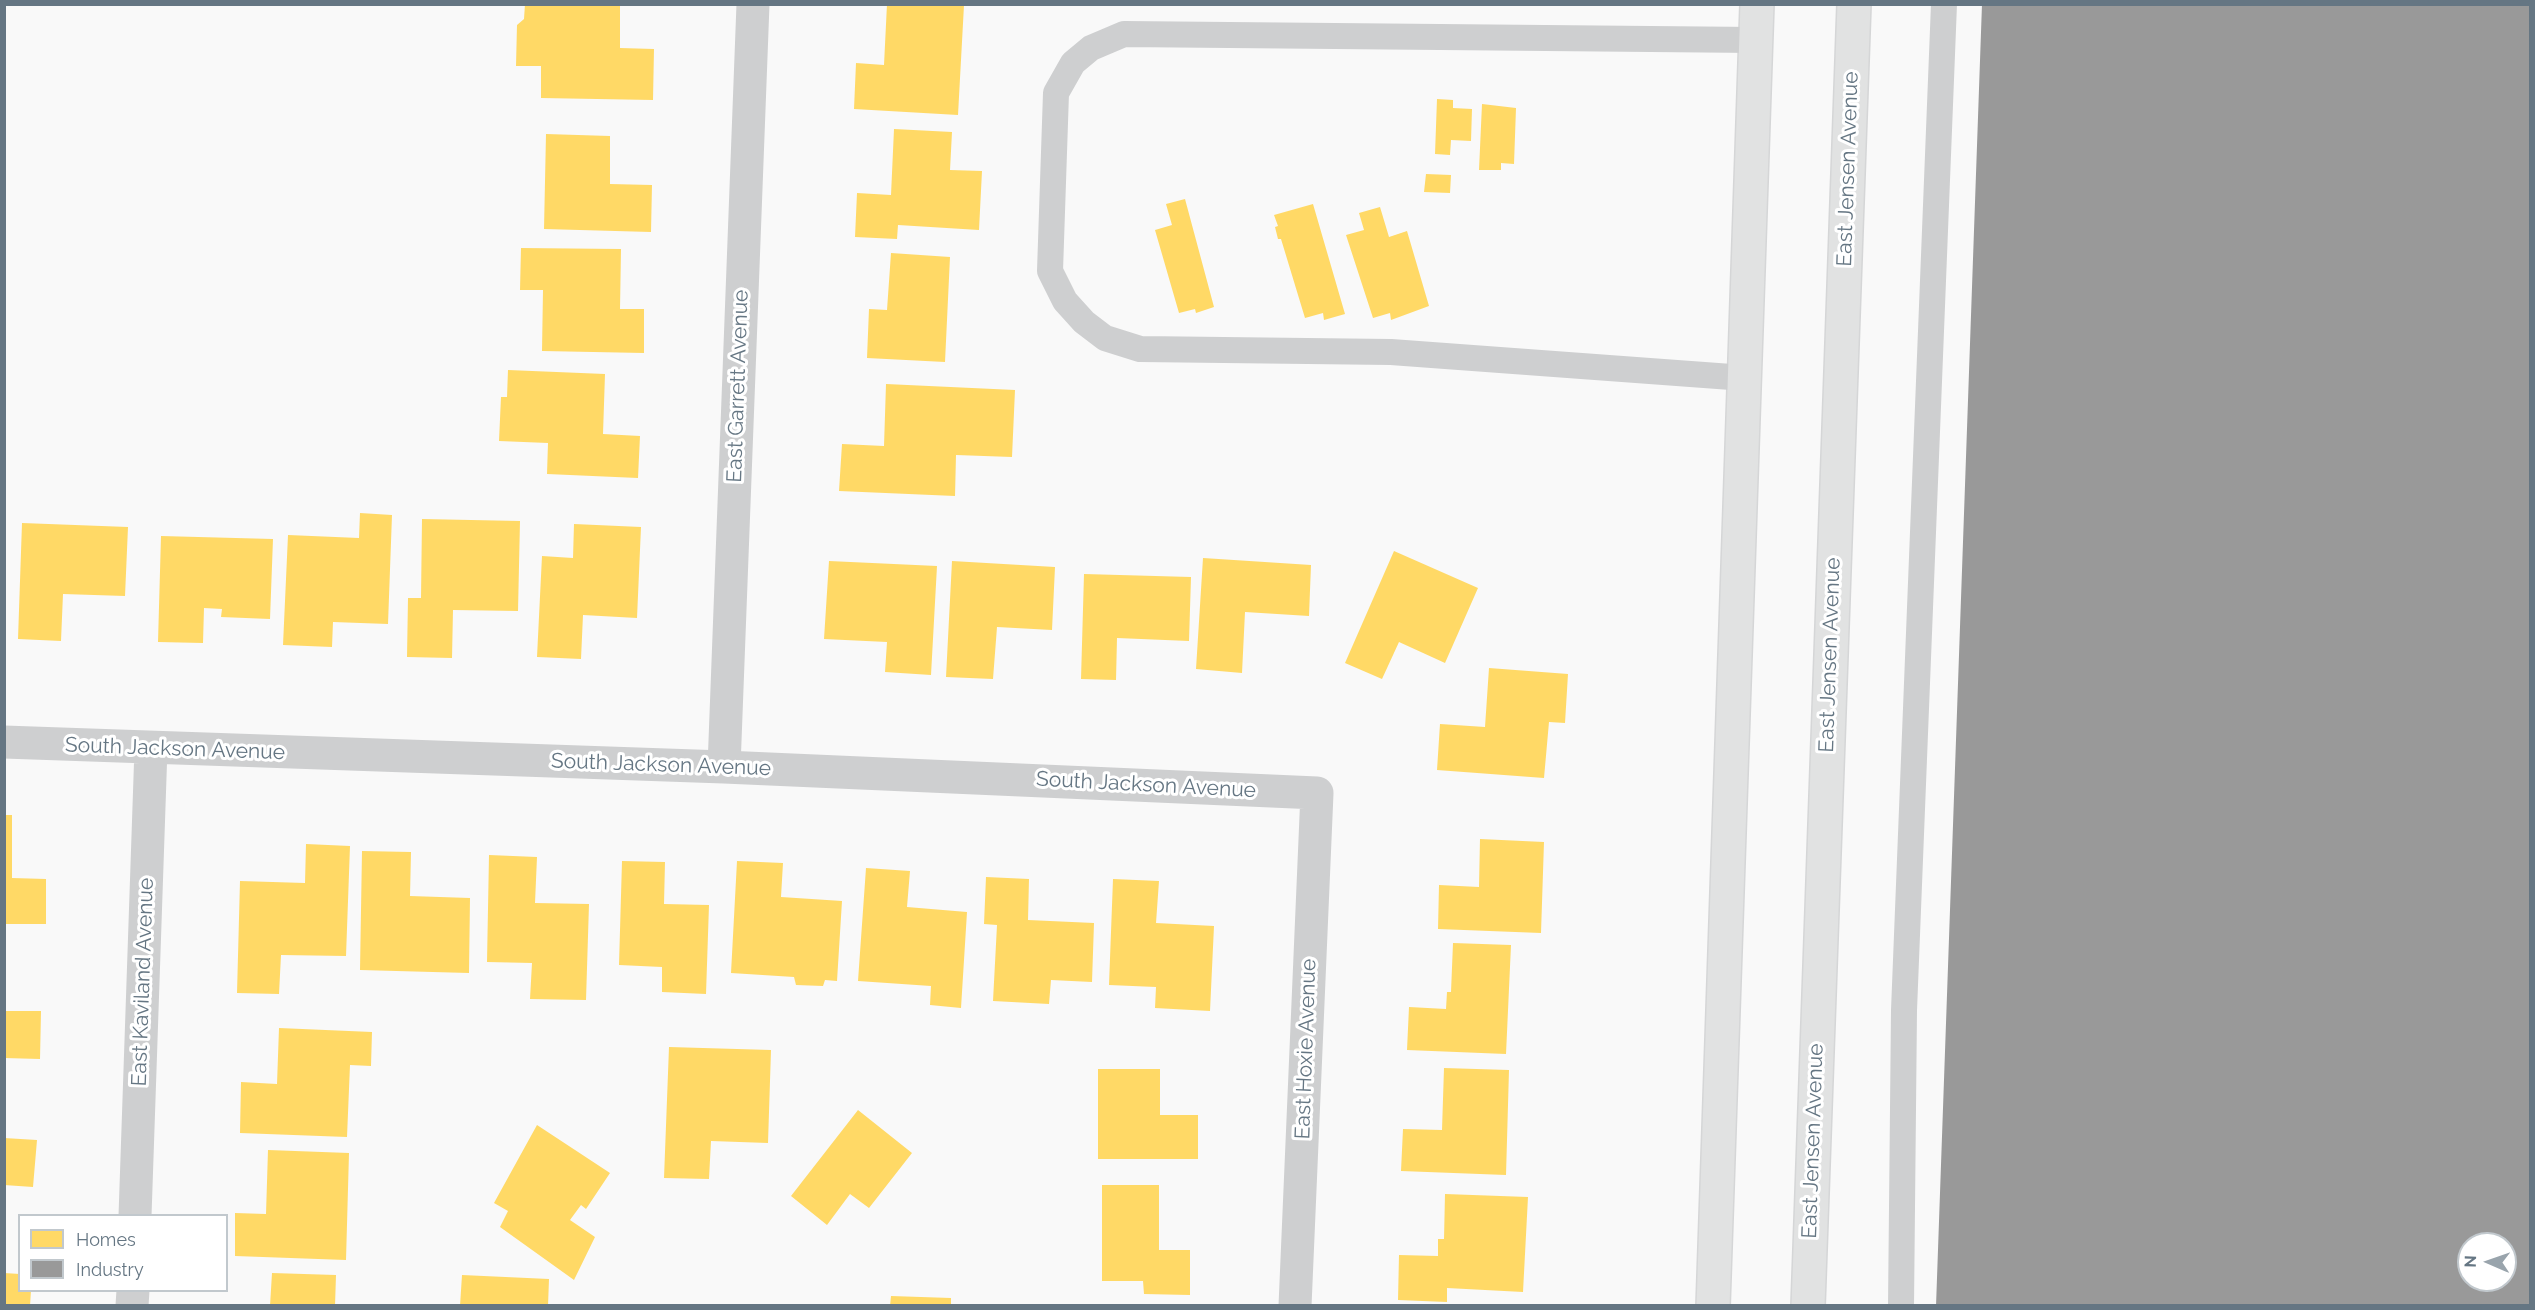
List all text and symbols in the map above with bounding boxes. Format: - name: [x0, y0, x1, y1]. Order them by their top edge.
- street label: East Jensen Avenue: [1832, 71, 1864, 267]
- street label: East Garrett Avenue: [722, 289, 754, 483]
- street label: East Jensen Avenue: [1814, 557, 1846, 753]
- street label: South Jackson Avenue: [64, 733, 286, 765]
- street label: South Jackson Avenue: [550, 749, 772, 781]
- street label: South Jackson Avenue: [1035, 767, 1257, 803]
- street label: East Kaviland Avenue: [127, 877, 159, 1087]
- street label: East Hoxie Avenue: [1290, 958, 1322, 1140]
- street label: East Jensen Avenue: [1797, 1043, 1829, 1239]
- legend: [18, 1214, 228, 1292]
- text: Homes: [76, 1229, 136, 1250]
- north arrow: [2457, 1232, 2517, 1292]
- text: N: [2461, 1255, 2480, 1268]
- text: Industry: [76, 1259, 144, 1280]

